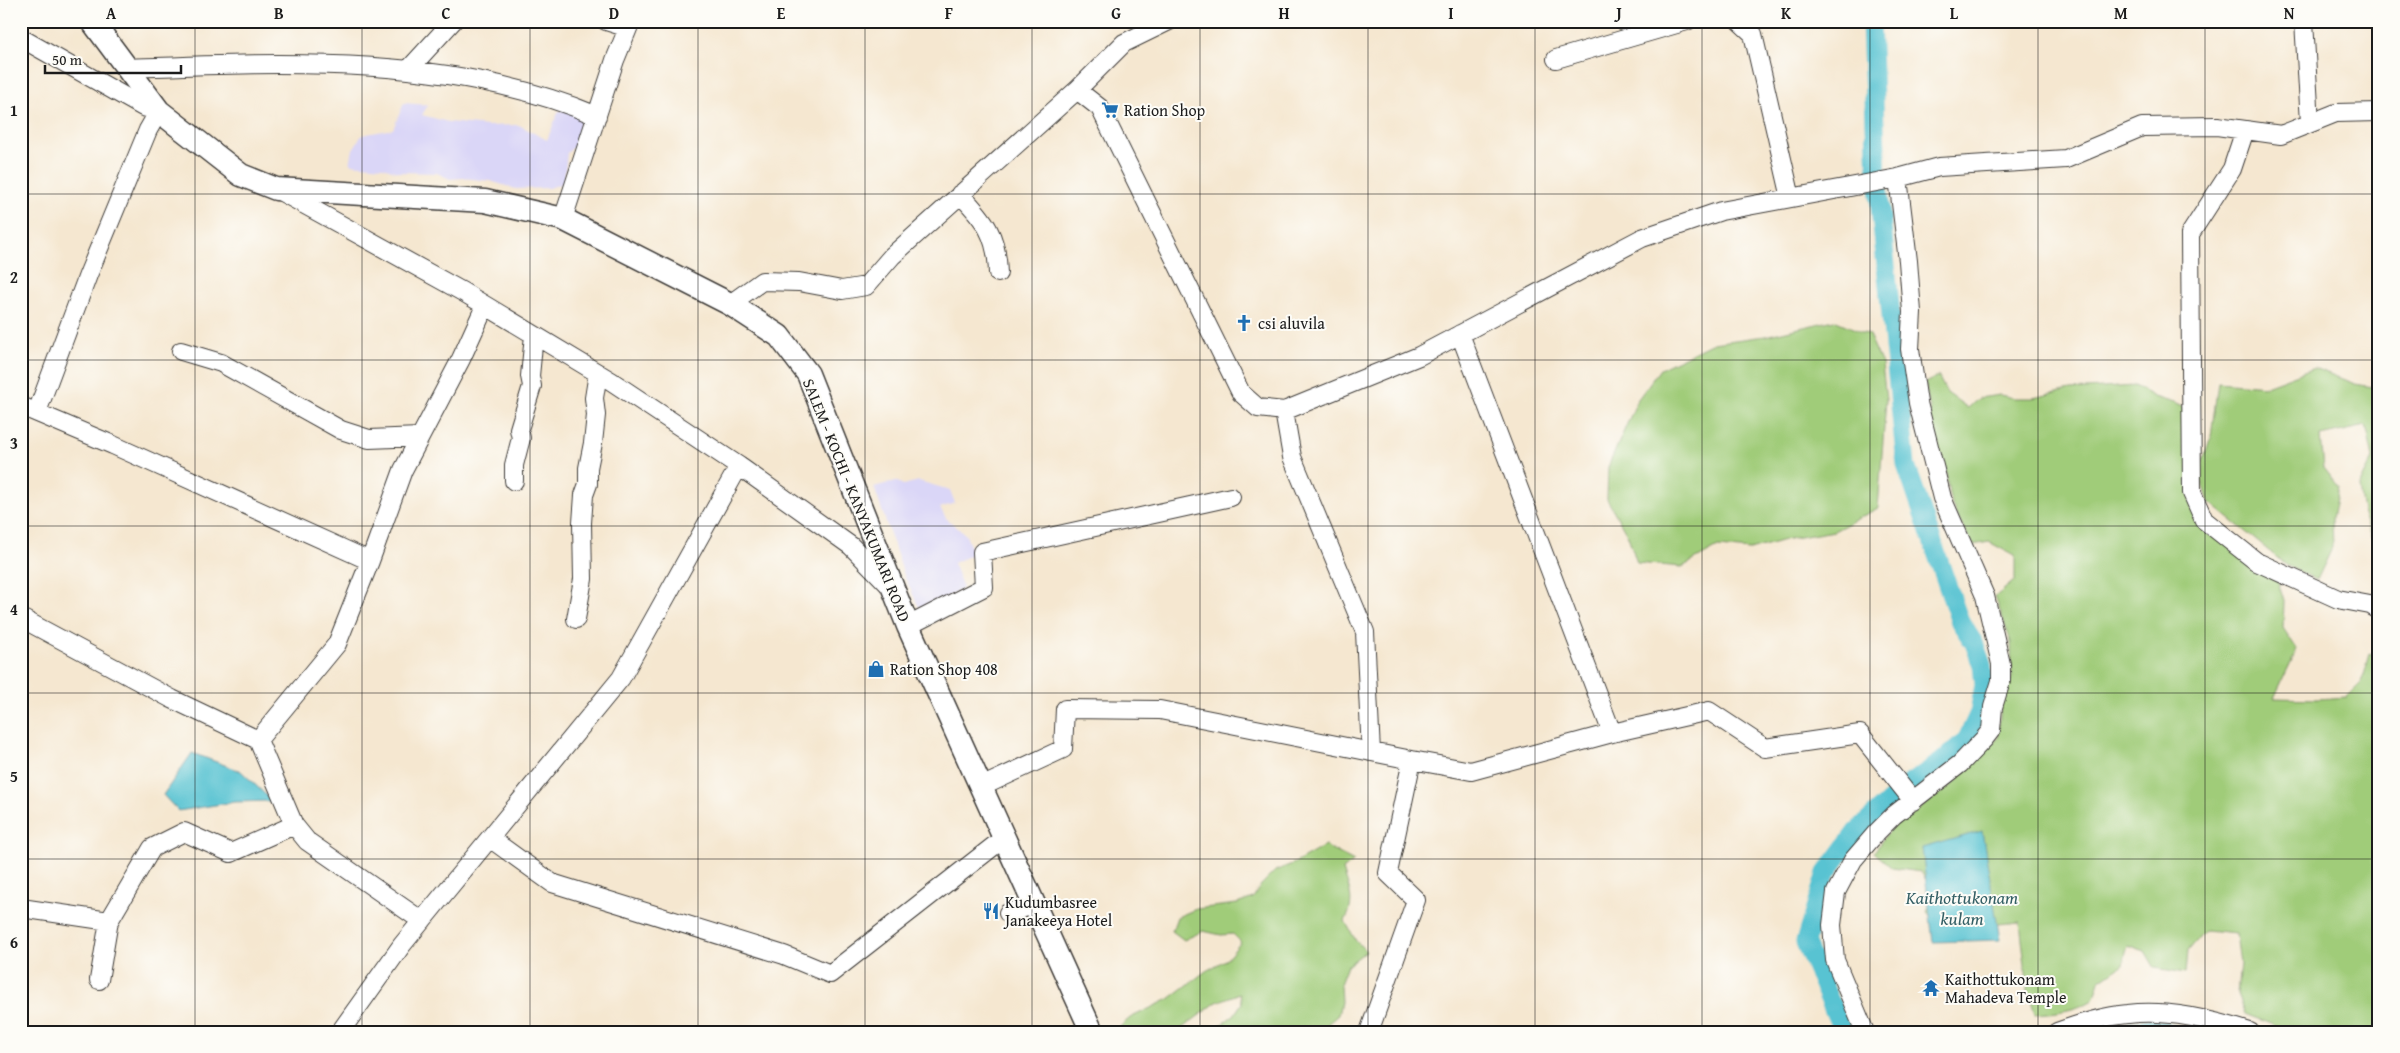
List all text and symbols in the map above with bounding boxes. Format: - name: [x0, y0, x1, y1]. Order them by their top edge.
- text: A: [106, 1, 117, 25]
- text: B: [274, 1, 284, 25]
- text: C: [441, 1, 451, 25]
- text: D: [609, 1, 619, 25]
- text: E: [777, 1, 786, 25]
- text: F: [945, 1, 953, 25]
- text: G: [1111, 1, 1121, 25]
- text: H: [1278, 1, 1290, 25]
- text: I: [1448, 1, 1454, 25]
- text: J: [1613, 1, 1622, 25]
- text: K: [1781, 1, 1792, 25]
- text: L: [1950, 1, 1959, 25]
- text: M: [2114, 1, 2128, 25]
- text: N: [2284, 1, 2295, 25]
- scale bar: [45, 42, 181, 74]
- text: 50 m: [52, 49, 83, 70]
- text: 1: [10, 98, 18, 122]
- place label: Ration Shop: [1124, 98, 1206, 122]
- supermarket icon: Ration Shop: [1100, 100, 1120, 120]
- text: 2: [10, 265, 18, 289]
- place label: csi aluvila: [1258, 311, 1325, 335]
- church icon: csi aluvila: [1234, 313, 1254, 333]
- street label: SALEM - KOCHI - KANYAKUMARI ROAD: [797, 375, 917, 626]
- text: 3: [10, 431, 18, 455]
- text: 4: [10, 597, 18, 621]
- place label: Ration Shop 408: [890, 657, 998, 681]
- shop icon: Ration Shop 408: [866, 659, 886, 679]
- text: 5: [10, 764, 18, 788]
- water label: Kaithottukonam kulam: [1905, 884, 2018, 932]
- place label: Kudumbasree Janakeeya Hotel: [1003, 890, 1113, 932]
- restaurant icon: Kudumbasree Janakeeya Hotel: [981, 901, 1001, 921]
- text: 6: [10, 930, 18, 954]
- place label: Kaithottukonam Mahadeva Temple: [1945, 967, 2067, 1009]
- temple icon: Kaithottukonam Mahadeva Temple: [1921, 978, 1941, 998]

